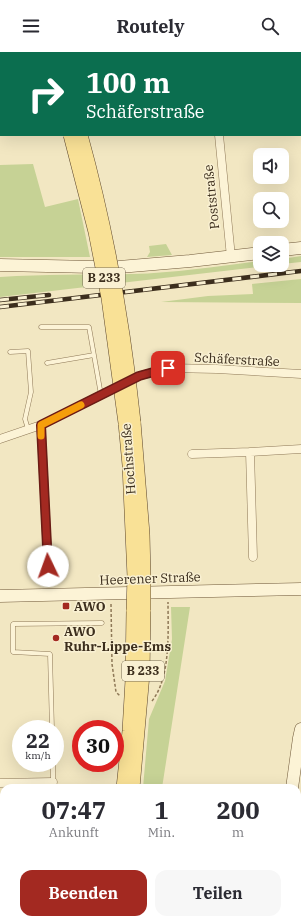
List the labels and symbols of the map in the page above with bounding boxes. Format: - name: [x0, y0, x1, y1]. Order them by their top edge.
- street label: Poststraße: [200, 164, 223, 230]
- road number: B 233: [83, 268, 125, 288]
- street label: Schäferstraße: [194, 349, 280, 370]
- pin: [151, 351, 185, 385]
- street label: Hochstraße: [118, 423, 139, 495]
- position arrow: [27, 545, 69, 587]
- street label: Heerener Straße: [99, 568, 201, 589]
- place label: AWO: [74, 598, 106, 615]
- marker: AWO: [61, 601, 71, 611]
- place label: AWO Ruhr-Lippe-Ems: [64, 623, 171, 655]
- marker: AWO Ruhr-Lippe-Ems: [51, 633, 61, 643]
- road number: B 233: [122, 661, 164, 681]
- speed limit sign: 30: [72, 720, 124, 772]

